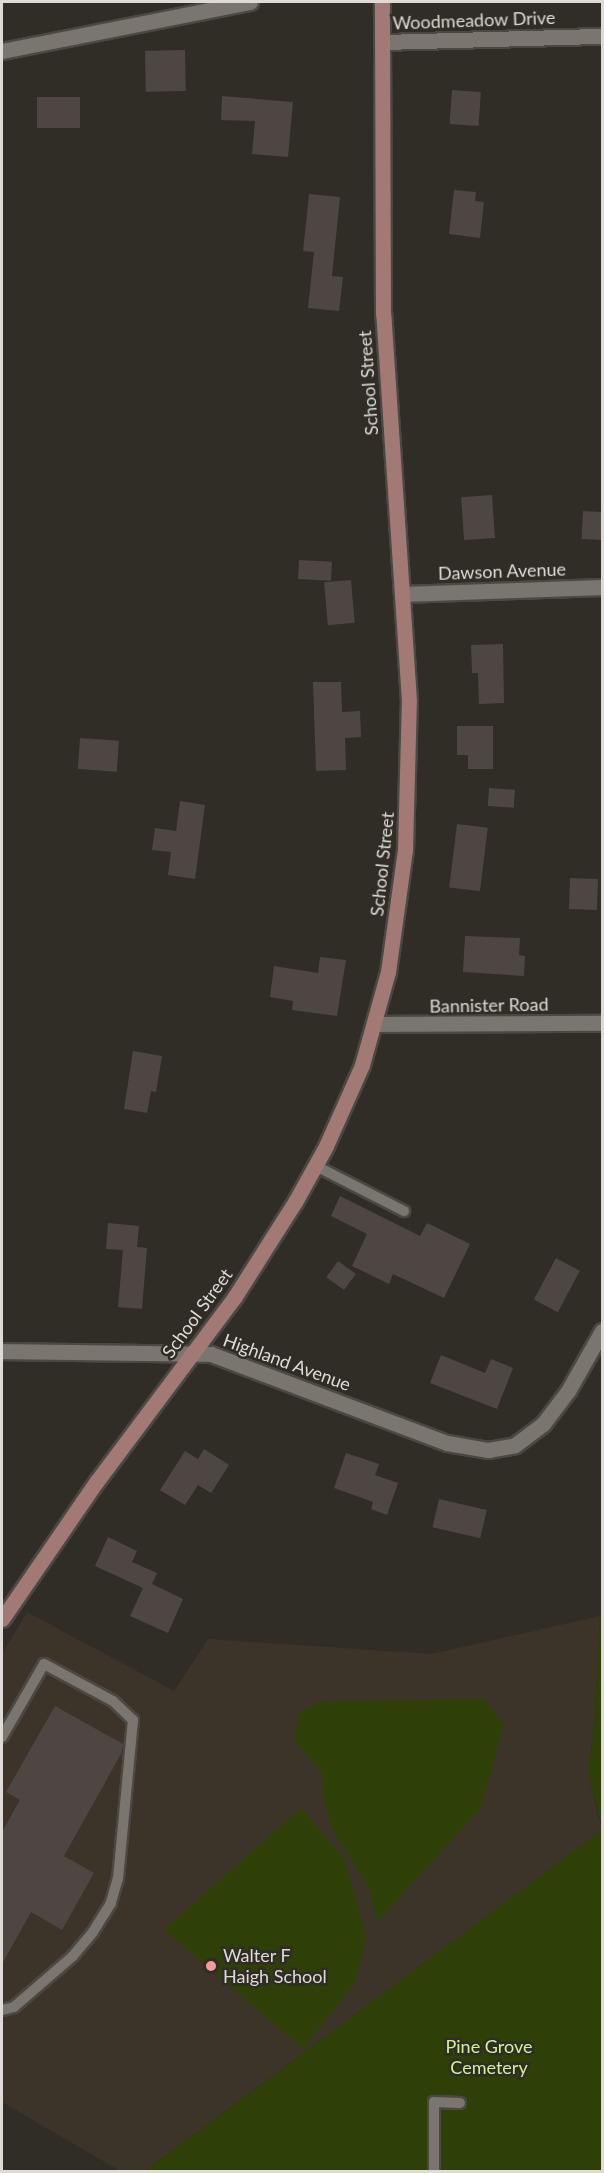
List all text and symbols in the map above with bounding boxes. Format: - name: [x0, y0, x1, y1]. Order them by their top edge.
- street label: Woodmeadow Drive: [392, 6, 556, 34]
- street label: School Street: [354, 330, 382, 436]
- street label: Dawson Avenue: [437, 558, 567, 584]
- street label: School Street: [366, 811, 398, 917]
- street label: Bannister Road: [429, 993, 549, 1017]
- street label: School Street: [157, 1264, 237, 1362]
- street label: Highland Avenue: [220, 1329, 354, 1395]
- place label: Walter F Haigh School: [223, 1945, 327, 1988]
- marker: Walter F Haigh School: [204, 1959, 218, 1973]
- park label: Pine Grove Cemetery: [446, 2036, 532, 2078]

